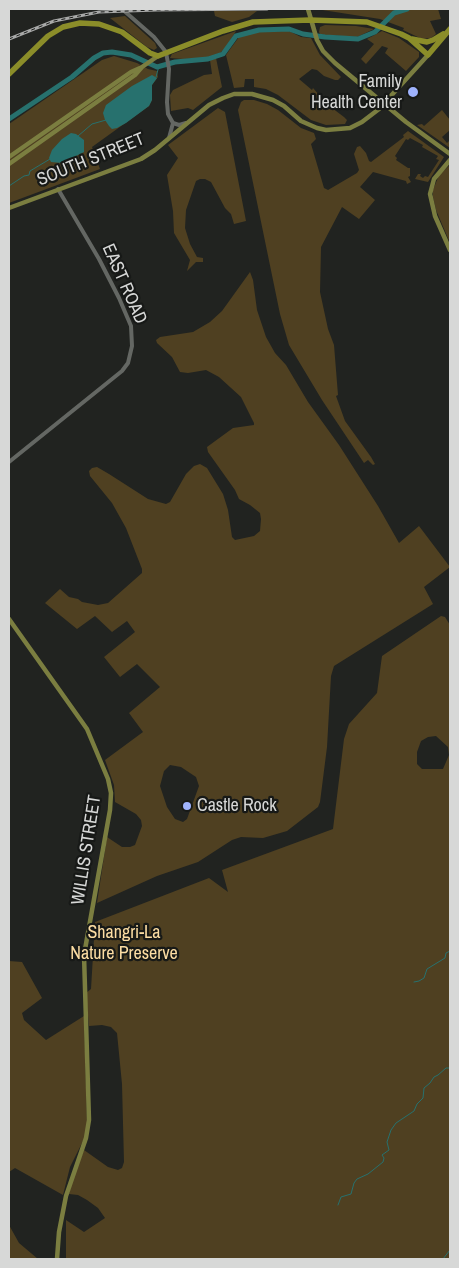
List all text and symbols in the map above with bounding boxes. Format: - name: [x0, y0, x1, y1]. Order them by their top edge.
- place label: Family Health Center: [311, 71, 402, 114]
- marker: Family Health Center: [406, 85, 420, 99]
- street label: SOUTH STREET: [34, 129, 148, 191]
- street label: EAST ROAD: [97, 241, 151, 327]
- street label: WILLIS STREET: [68, 794, 106, 906]
- place label: Castle Rock: [197, 795, 277, 817]
- marker: Castle Rock: [181, 800, 193, 812]
- park label: Shangri-La Nature Preserve: [70, 922, 178, 964]

